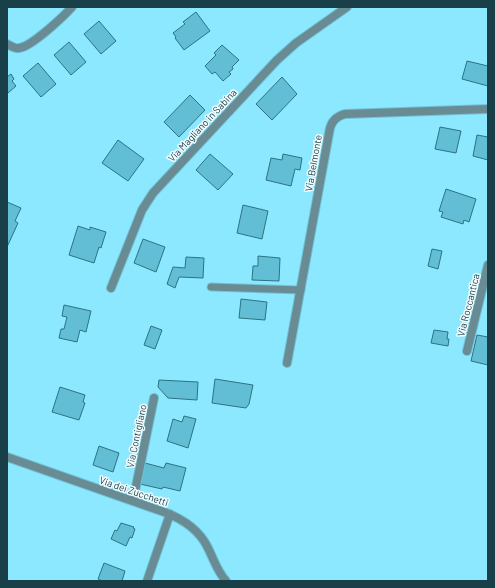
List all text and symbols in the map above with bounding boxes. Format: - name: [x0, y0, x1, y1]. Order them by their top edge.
- street label: Via Magliano in Sabina: [165, 86, 239, 164]
- street label: Via Belmonte: [302, 134, 324, 192]
- street label: Via Roccantica: [454, 272, 482, 338]
- street label: Via Contigliano: [123, 403, 149, 469]
- street label: Via dei Zucchetti: [98, 474, 170, 508]

